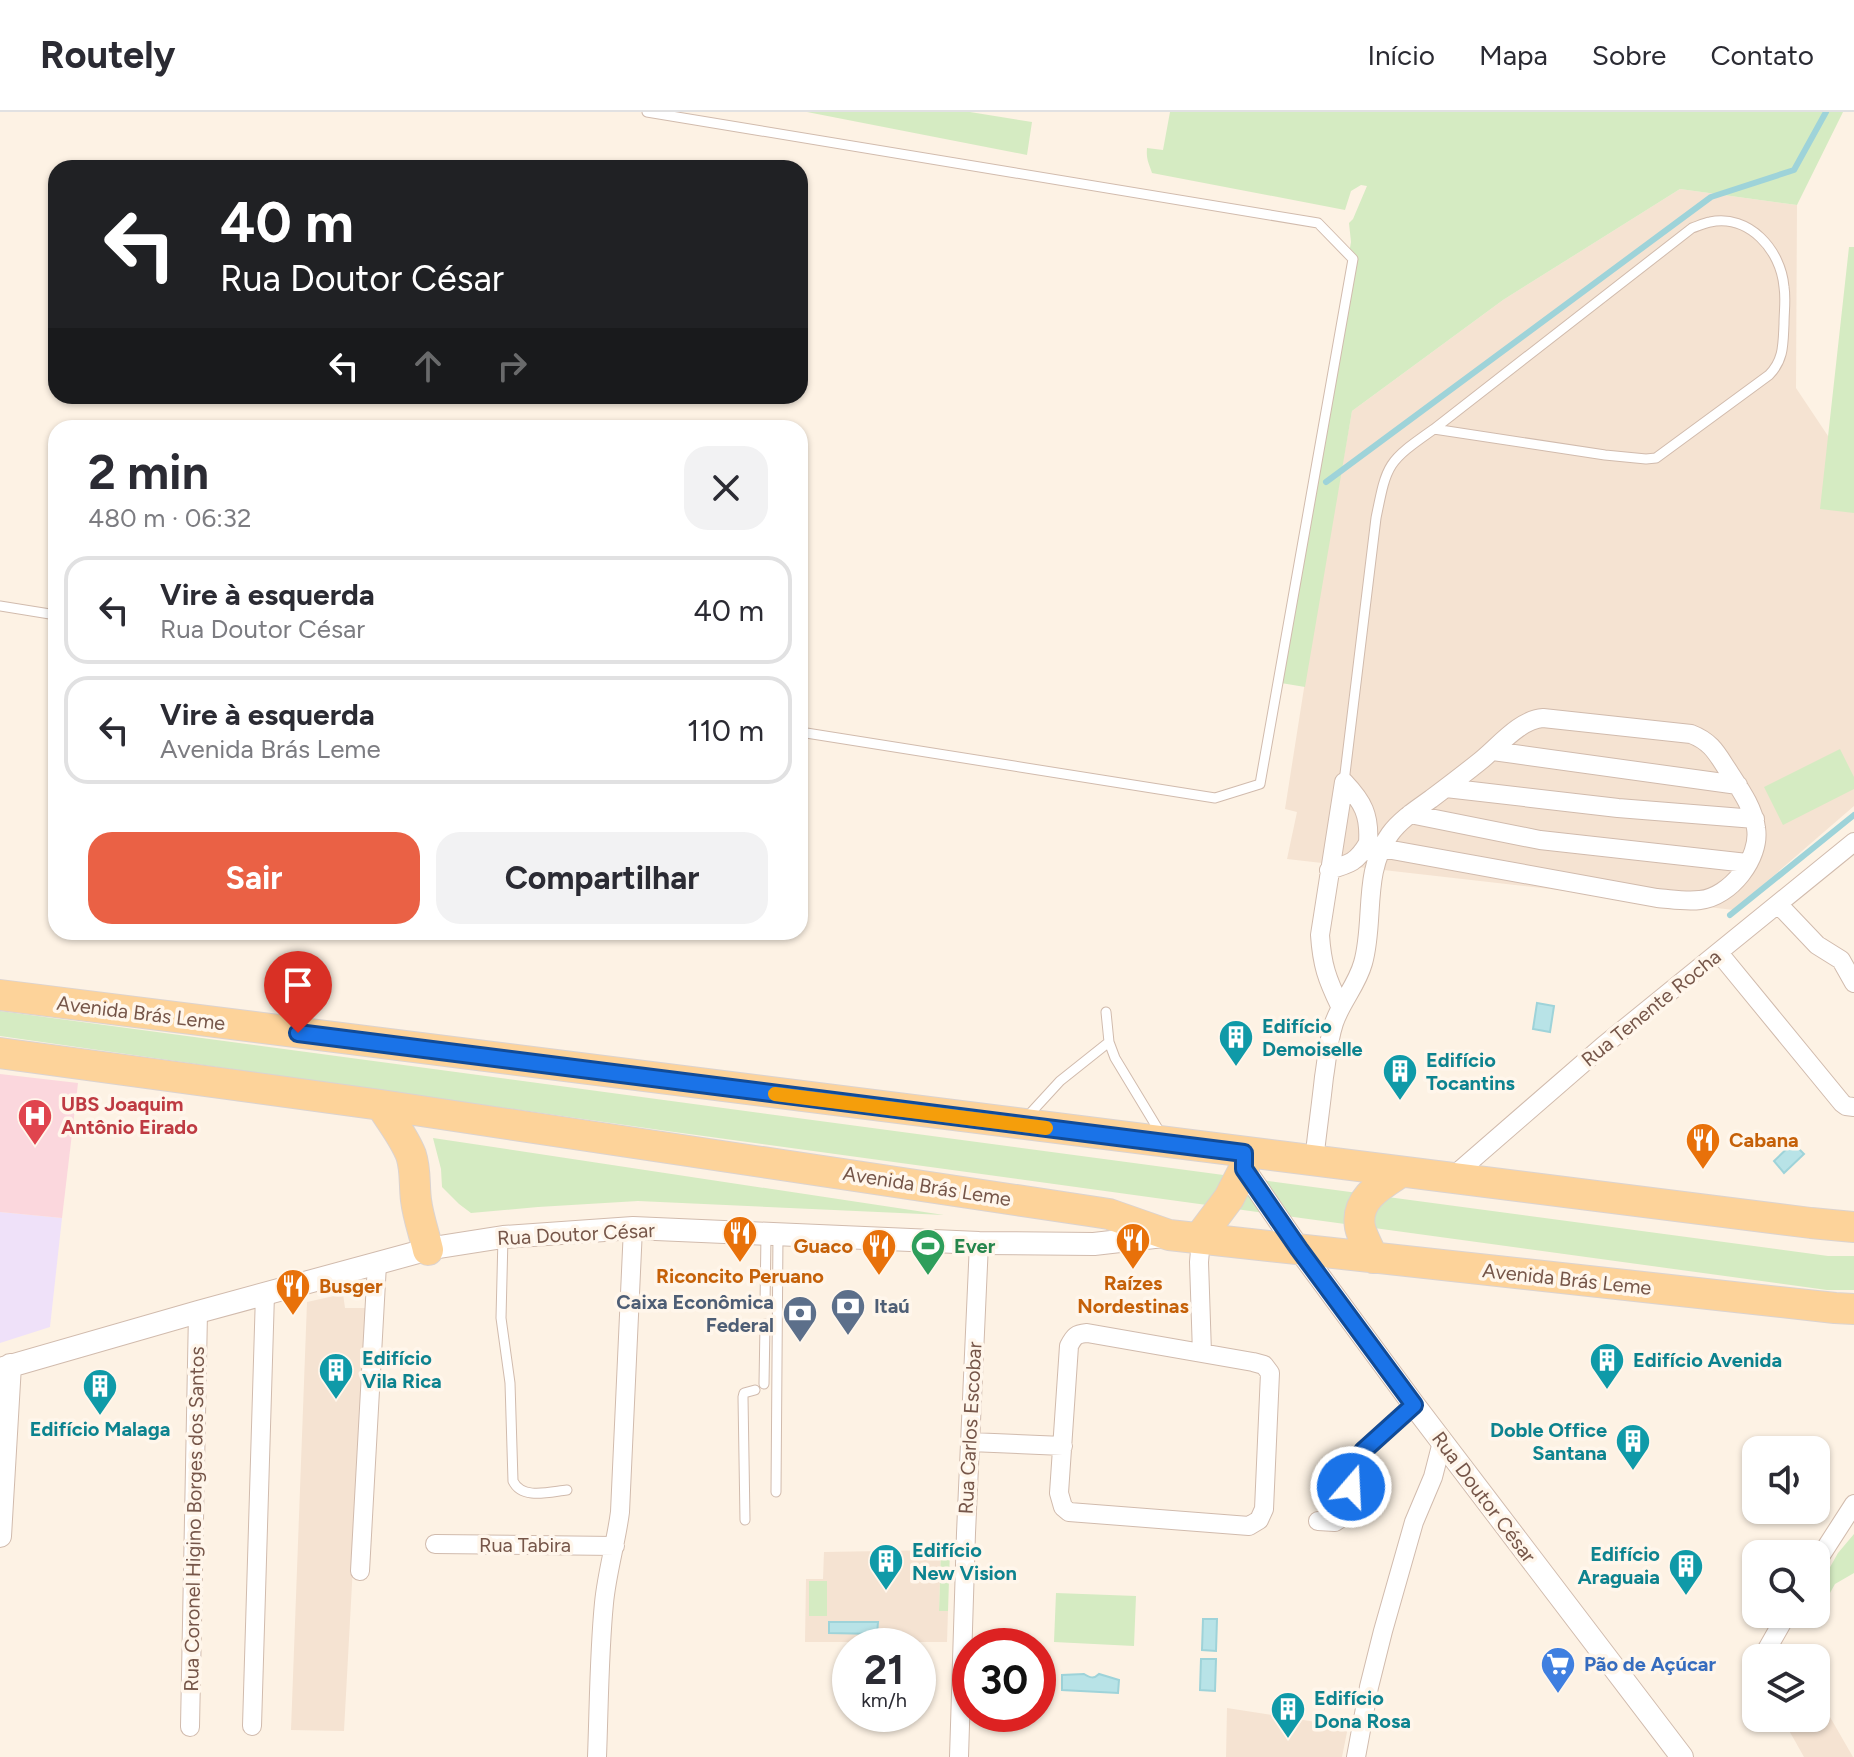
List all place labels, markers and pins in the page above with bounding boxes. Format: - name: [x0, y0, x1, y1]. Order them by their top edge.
- pin: [264, 951, 332, 1033]
- place label: Edifício Demoiselle: [1262, 1014, 1363, 1061]
- building icon: Edifício Demoiselle: [1217, 1018, 1255, 1068]
- place label: Edifício Tocantins: [1426, 1048, 1515, 1095]
- building icon: Edifício Tocantins: [1381, 1052, 1419, 1102]
- place label: UBS Joaquim Antônio Eirado: [61, 1092, 198, 1139]
- hospital icon: UBS Joaquim Antônio Eirado: [16, 1097, 54, 1147]
- restaurant icon: Cabana: [1684, 1121, 1722, 1171]
- place label: Cabana: [1729, 1128, 1799, 1152]
- restaurant icon: Riconcito Peruano: [721, 1214, 759, 1264]
- restaurant icon: Raízes Nordestinas: [1114, 1221, 1152, 1271]
- restaurant icon: Guaco: [860, 1227, 898, 1277]
- sports icon: Ever: [909, 1227, 947, 1277]
- place label: Guaco: [794, 1234, 853, 1258]
- place label: Ever: [954, 1234, 996, 1258]
- place label: Riconcito Peruano: [656, 1264, 824, 1288]
- restaurant icon: Busger: [274, 1267, 312, 1317]
- place label: Raízes Nordestinas: [1077, 1271, 1189, 1318]
- place label: Busger: [319, 1274, 383, 1298]
- bank icon: Itaú: [829, 1287, 867, 1337]
- place label: Caixa Econômica Federal: [616, 1290, 774, 1337]
- bank icon: Caixa Econômica Federal: [781, 1294, 819, 1344]
- place label: Itaú: [874, 1294, 910, 1318]
- building icon: Edifício Avenida: [1588, 1341, 1626, 1391]
- place label: Edifício Vila Rica: [362, 1346, 442, 1393]
- place label: Edifício Avenida: [1633, 1348, 1782, 1372]
- building icon: Edifício Vila Rica: [317, 1351, 355, 1401]
- building icon: Edifício Malaga: [81, 1367, 119, 1417]
- place label: Edifício Malaga: [30, 1417, 170, 1441]
- place label: Doble Office Santana: [1490, 1418, 1607, 1465]
- building icon: Doble Office Santana: [1614, 1422, 1652, 1472]
- place label: Edifício New Vision: [912, 1538, 1017, 1585]
- building icon: Edifício New Vision: [867, 1542, 905, 1592]
- place label: Edifício Araguaia: [1578, 1542, 1660, 1589]
- building icon: Edifício Araguaia: [1667, 1547, 1705, 1597]
- supermarket icon: Pão de Açúcar: [1539, 1645, 1577, 1695]
- place label: Pão de Açúcar: [1584, 1652, 1716, 1676]
- place label: Edifício Dona Rosa: [1314, 1686, 1411, 1733]
- building icon: Edifício Dona Rosa: [1269, 1690, 1307, 1740]

